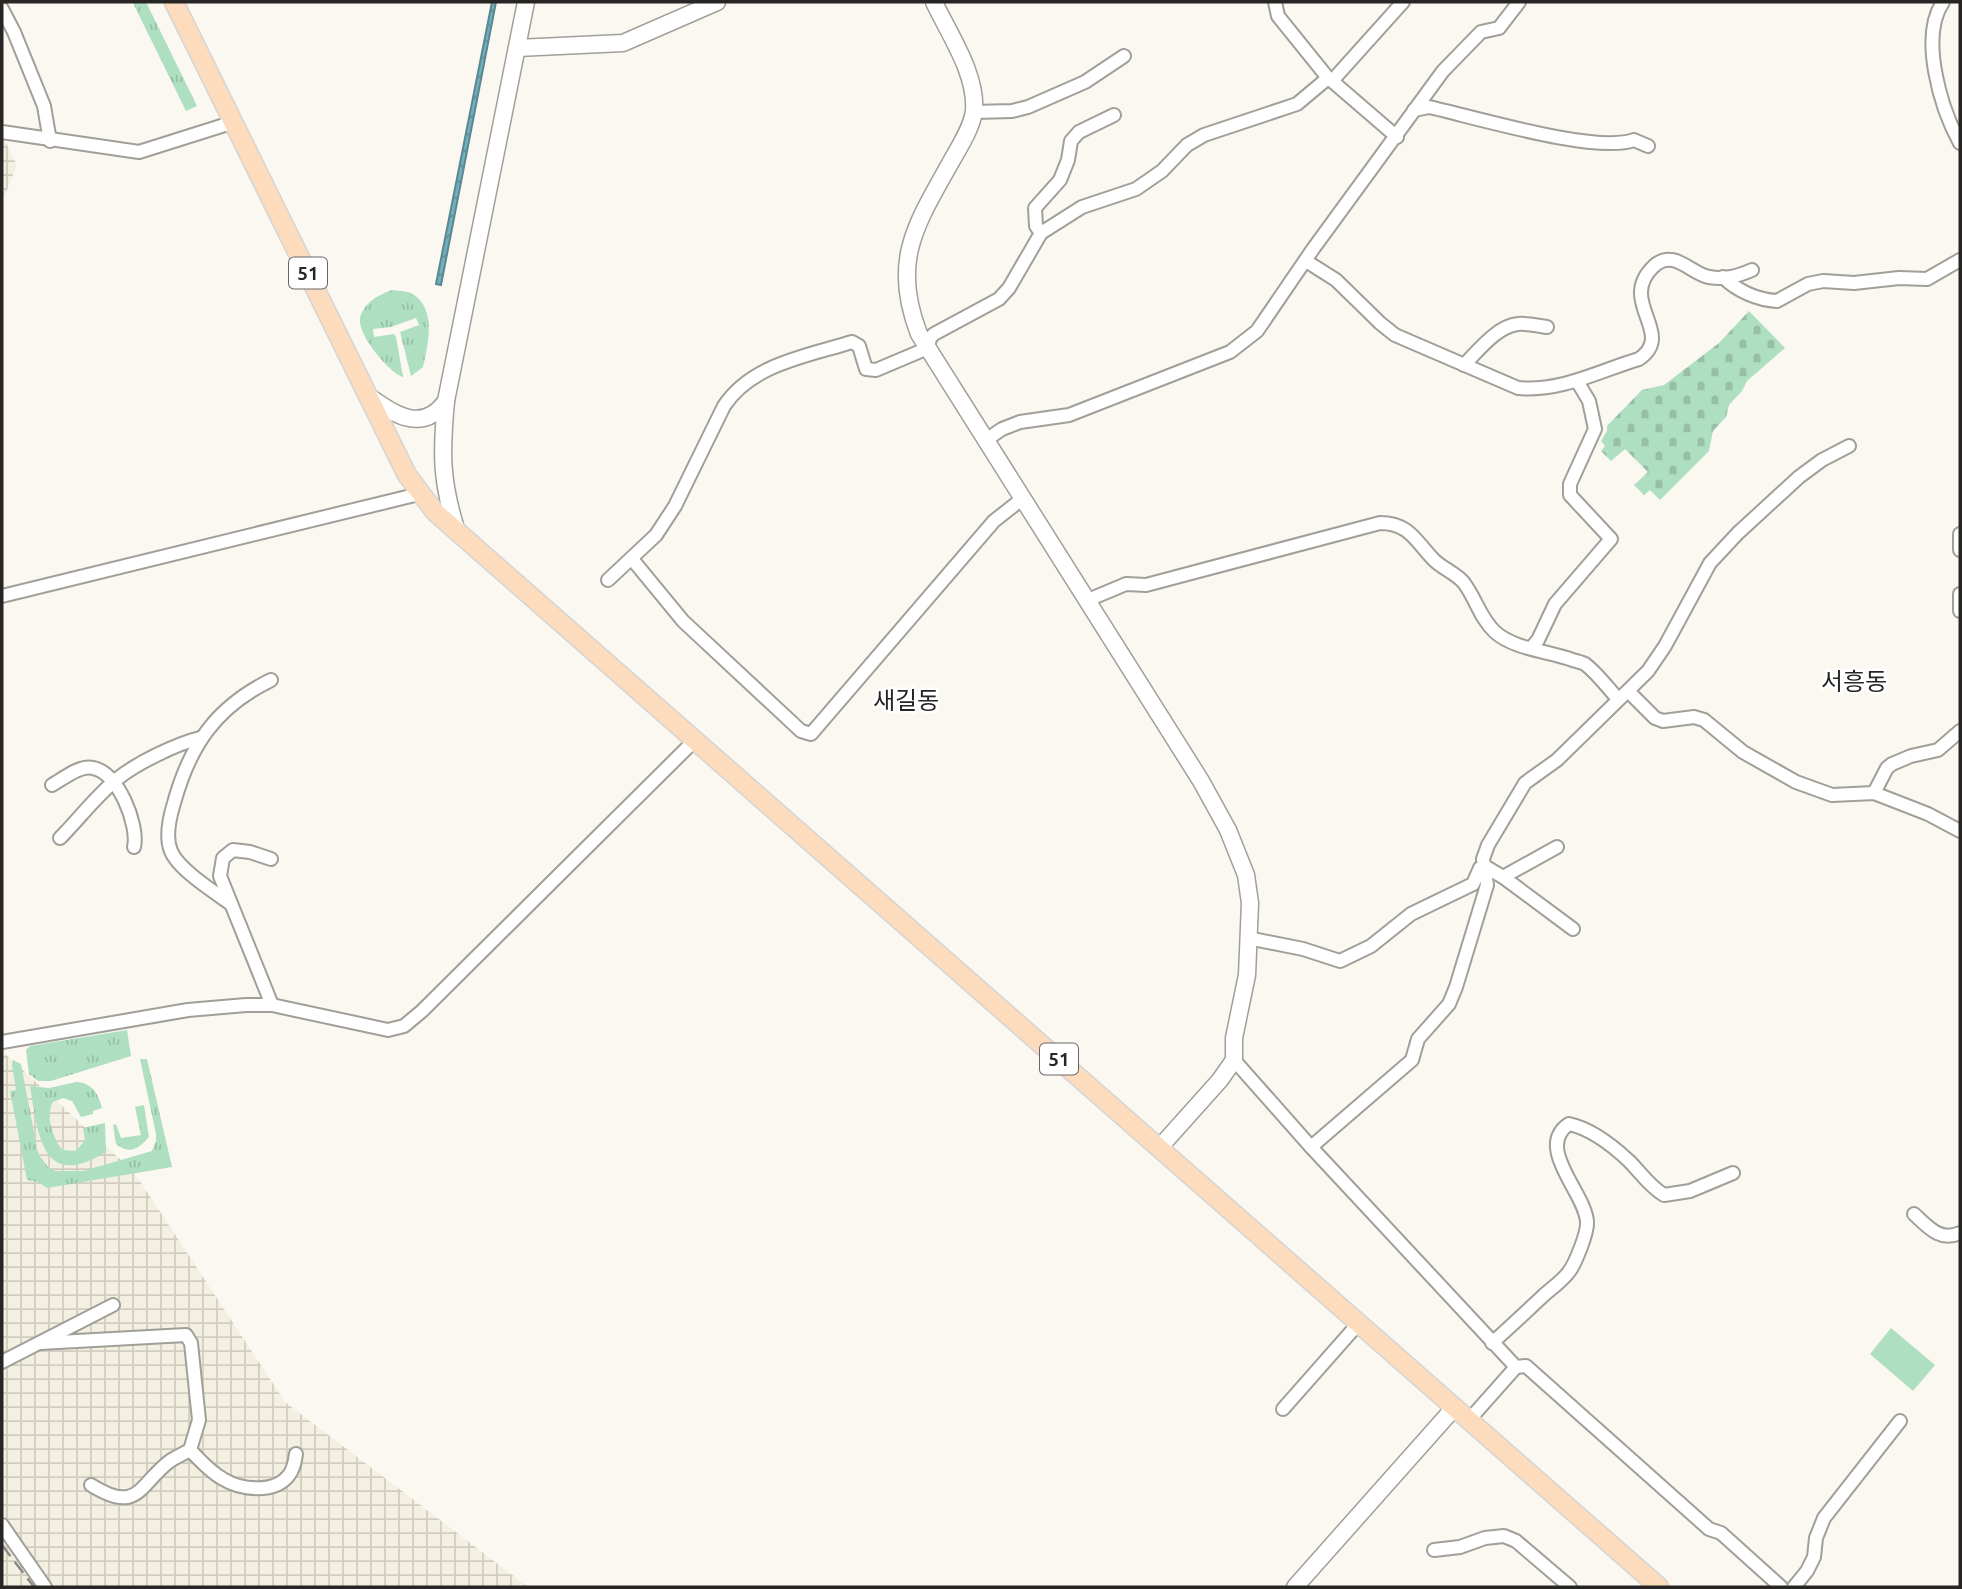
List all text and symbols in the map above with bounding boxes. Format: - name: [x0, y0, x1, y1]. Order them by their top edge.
- road number: 51: [289, 258, 327, 288]
- district label: 서흥동: [1821, 668, 1887, 695]
- district label: 새길동: [873, 687, 939, 714]
- road number: 51: [1040, 1044, 1078, 1074]

